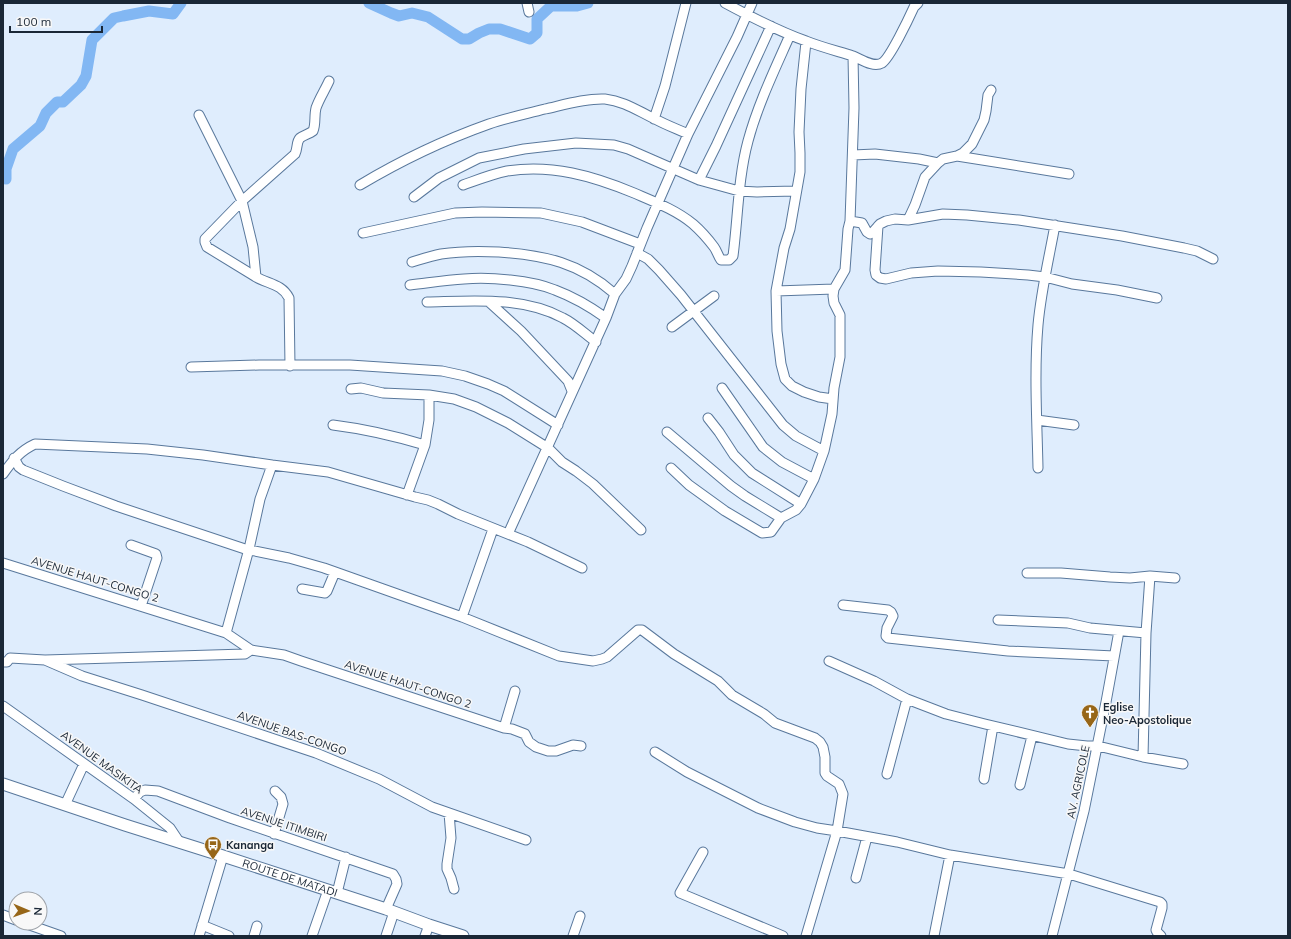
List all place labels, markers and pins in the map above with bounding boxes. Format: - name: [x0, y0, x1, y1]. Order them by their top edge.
- place label: Eglise Neo-Apostolique: [1103, 700, 1191, 727]
- church icon: Eglise Neo-Apostolique: [1080, 703, 1100, 728]
- bus stop icon: Kananga: [203, 835, 223, 860]
- place label: Kananga: [226, 838, 274, 852]

